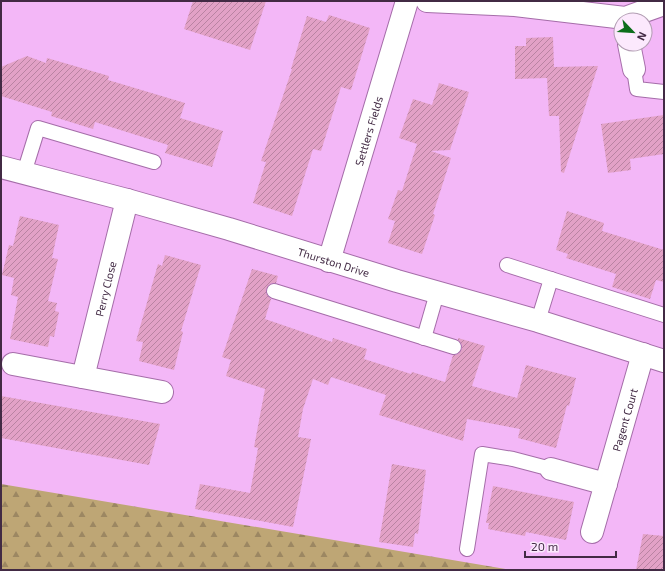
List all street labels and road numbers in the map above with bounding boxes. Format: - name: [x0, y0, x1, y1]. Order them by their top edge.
- street label: Settlers Fields: [352, 94, 385, 167]
- street label: Thurston Drive: [296, 244, 371, 279]
- street label: Perry Close: [92, 260, 118, 318]
- street label: Pagent Court: [609, 386, 639, 453]

